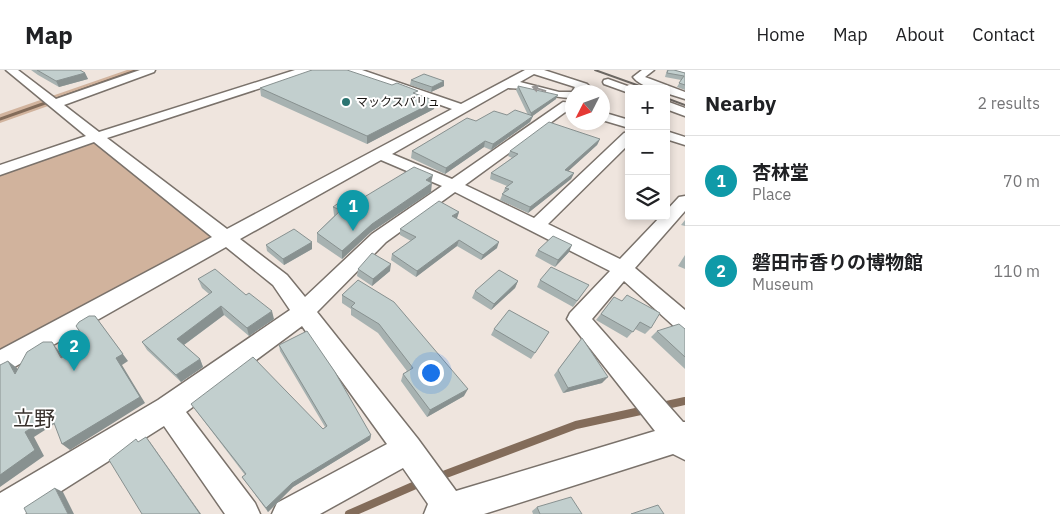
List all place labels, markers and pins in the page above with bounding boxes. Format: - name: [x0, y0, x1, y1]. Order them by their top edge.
- place label: マックスバリュ: [356, 94, 440, 109]
- marker: マックスバリュ: [340, 96, 352, 108]
- pin: 1: [337, 190, 369, 231]
- pin: 2: [58, 330, 90, 371]

